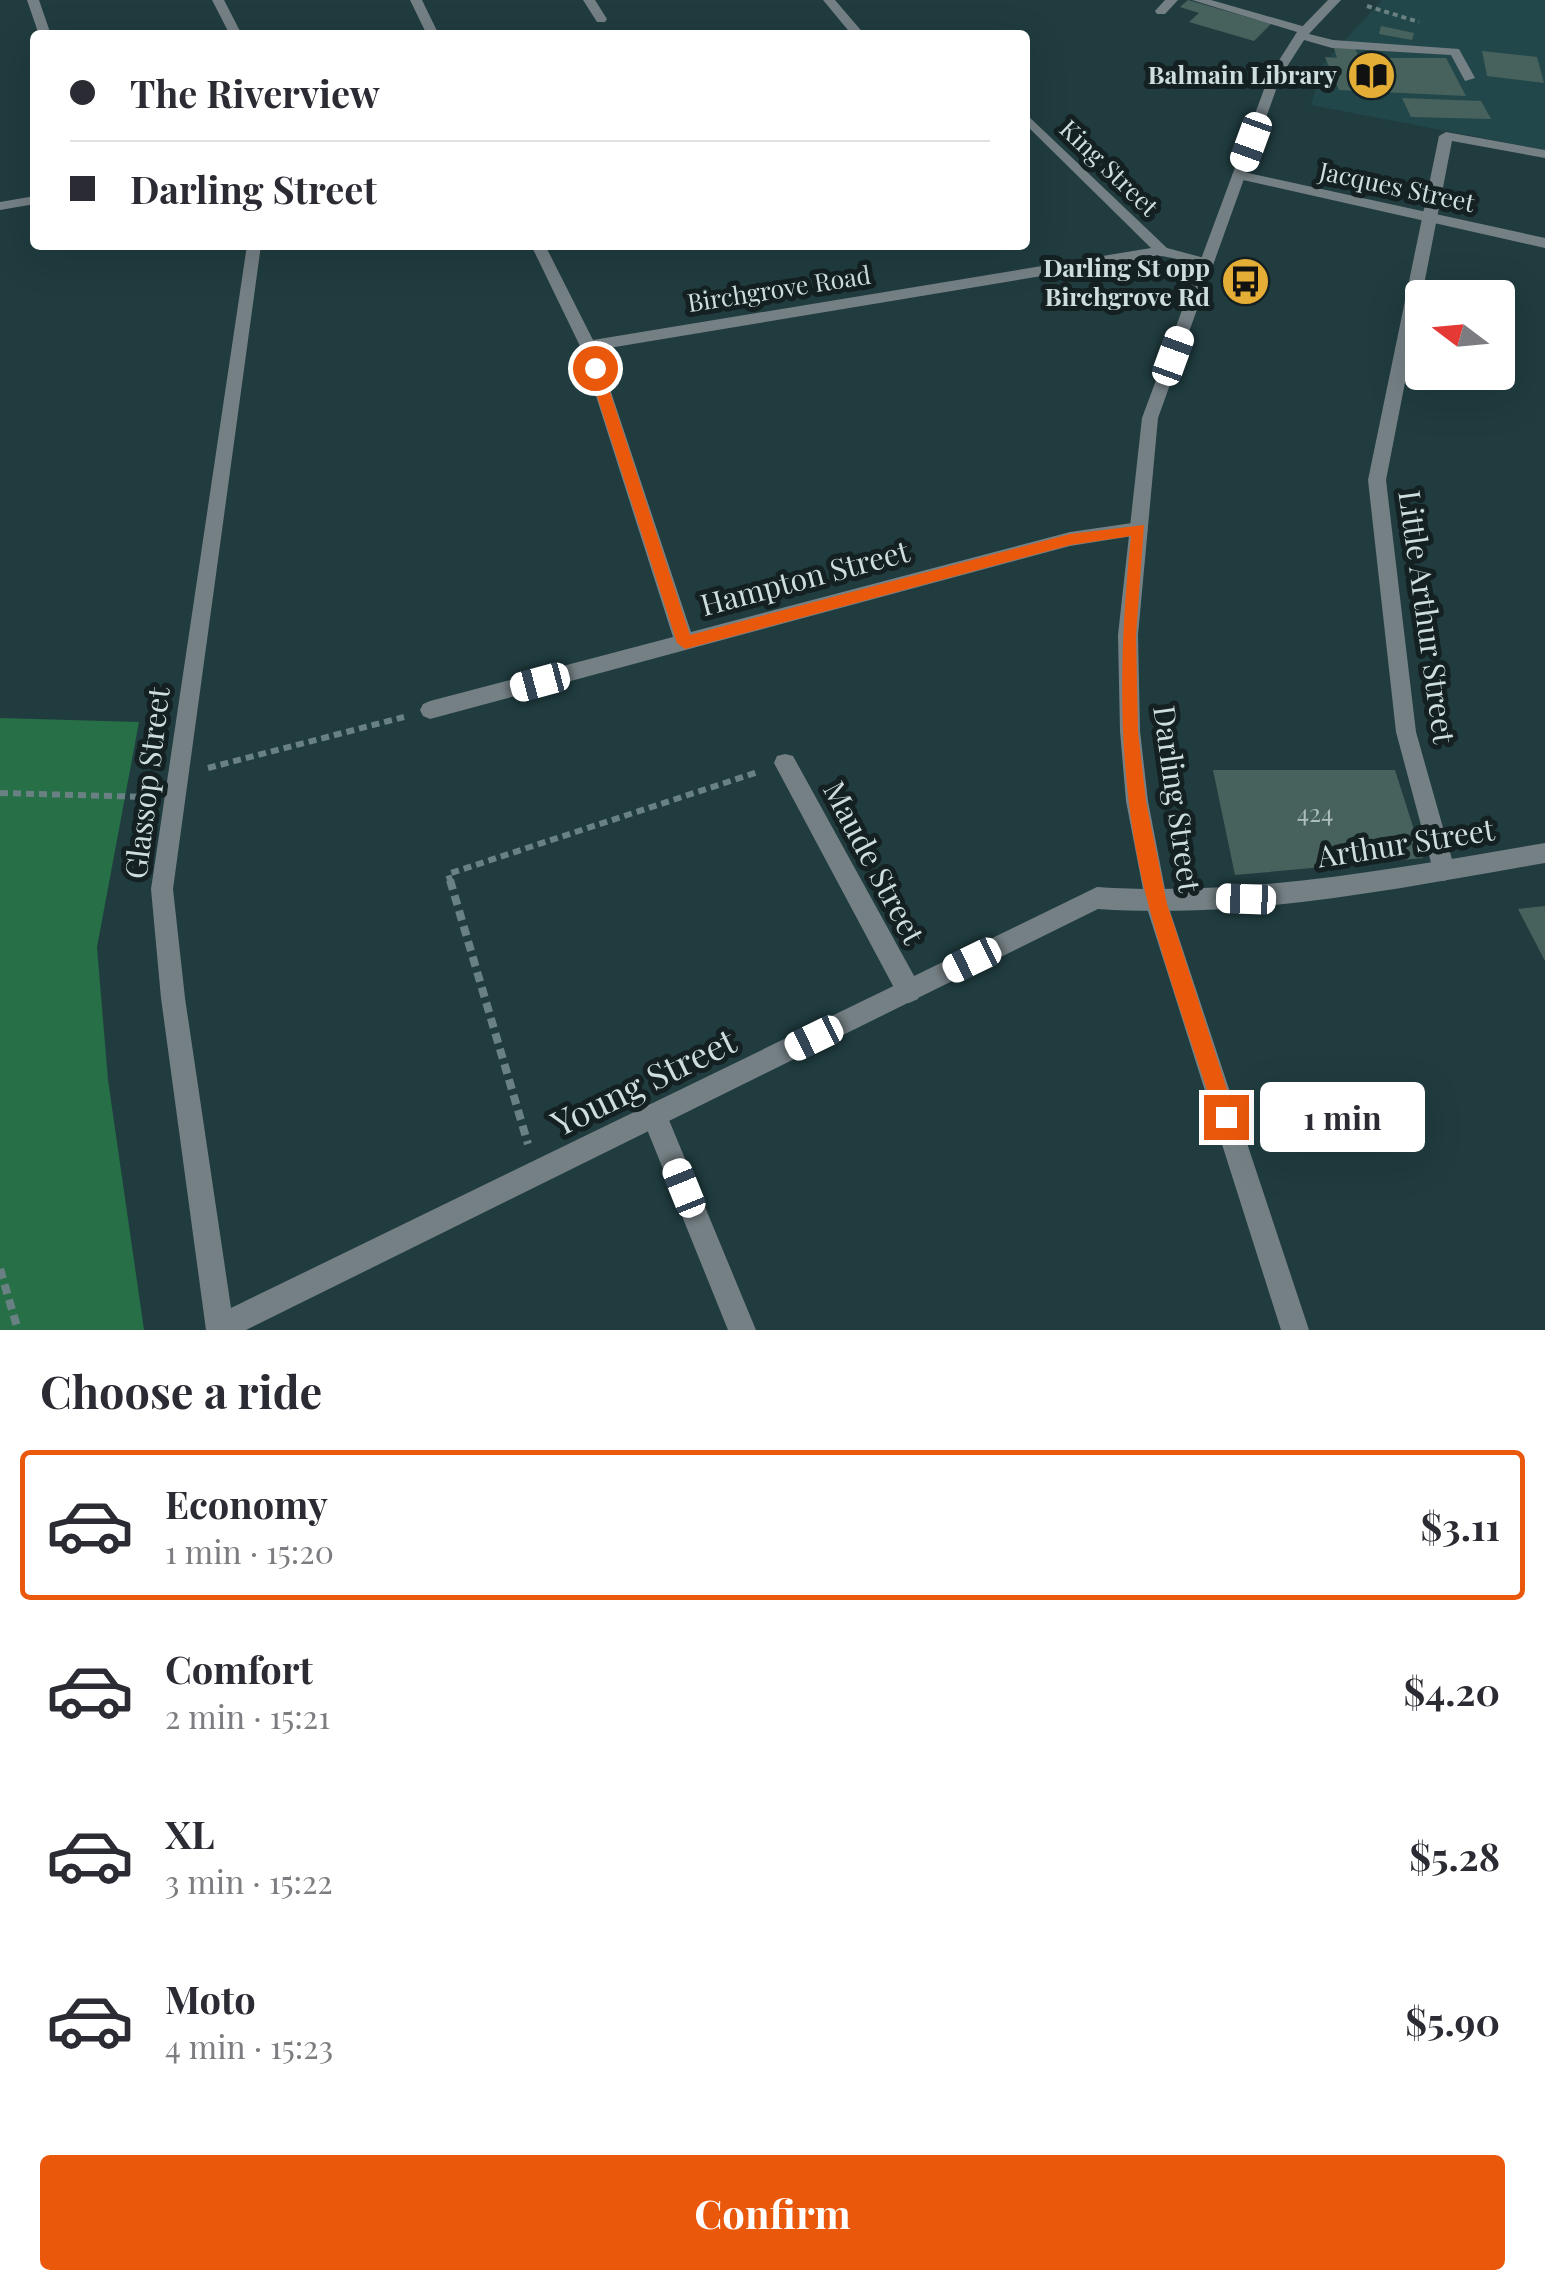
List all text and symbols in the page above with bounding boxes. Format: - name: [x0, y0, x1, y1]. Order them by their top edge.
- library icon: Balmain Library: [1346, 49, 1398, 101]
- place label: Balmain Library: [1148, 57, 1337, 90]
- text: The Riverview: [130, 67, 380, 118]
- car: [1227, 109, 1275, 175]
- street label: King Street: [1054, 112, 1167, 223]
- street label: Jacques Street: [1316, 153, 1479, 218]
- text: Darling Street: [130, 163, 377, 214]
- place label: Darling St opp Birchgrove Rd: [1043, 250, 1210, 312]
- bus stop icon: Darling St opp Birchgrove Rd: [1219, 256, 1271, 308]
- street label: Birchgrove Road: [685, 257, 873, 318]
- north arrow: [1405, 280, 1515, 390]
- map controls: [1405, 280, 1515, 390]
- car: [1149, 323, 1197, 389]
- route start: [573, 346, 618, 391]
- street label: Little Arthur Street: [1390, 488, 1466, 746]
- street label: Hampton Street: [696, 530, 914, 624]
- car: [507, 660, 573, 704]
- street label: Glassop Street: [114, 684, 178, 881]
- street label: Darling Street: [1145, 703, 1211, 895]
- street label: Maude Street: [815, 774, 935, 951]
- house number: 424: [1297, 795, 1333, 828]
- street label: Arthur Street: [1313, 808, 1497, 876]
- car: [1215, 883, 1277, 915]
- car: [938, 933, 1006, 987]
- car: [780, 1011, 848, 1065]
- street label: Young Street: [542, 1016, 743, 1146]
- callout: 1 min: [1261, 1082, 1426, 1152]
- route end: [1204, 1095, 1249, 1140]
- text: 1 min: [1303, 1095, 1382, 1138]
- car: [659, 1155, 709, 1221]
- text: Choose a ride: [40, 1360, 322, 1420]
- text: Economy: [165, 1478, 328, 1529]
- icon: car: [45, 1480, 135, 1570]
- text: $3.11: [1420, 1500, 1500, 1551]
- text: 1 min · 15:20: [165, 1529, 334, 1572]
- text: Comfort: [165, 1643, 313, 1694]
- icon: car: [45, 1645, 135, 1735]
- text: $4.20: [1403, 1665, 1500, 1716]
- text: 2 min · 15:21: [165, 1694, 330, 1737]
- text: XL: [165, 1808, 214, 1859]
- icon: car: [45, 1810, 135, 1900]
- text: $5.28: [1409, 1830, 1500, 1881]
- text: 3 min · 15:22: [165, 1859, 333, 1902]
- text: Moto: [165, 1973, 256, 2024]
- icon: car: [45, 1975, 135, 2065]
- text: $5.90: [1405, 1995, 1500, 2046]
- text: 4 min · 15:23: [165, 2024, 333, 2067]
- button: Confirm: [40, 2155, 1505, 2270]

